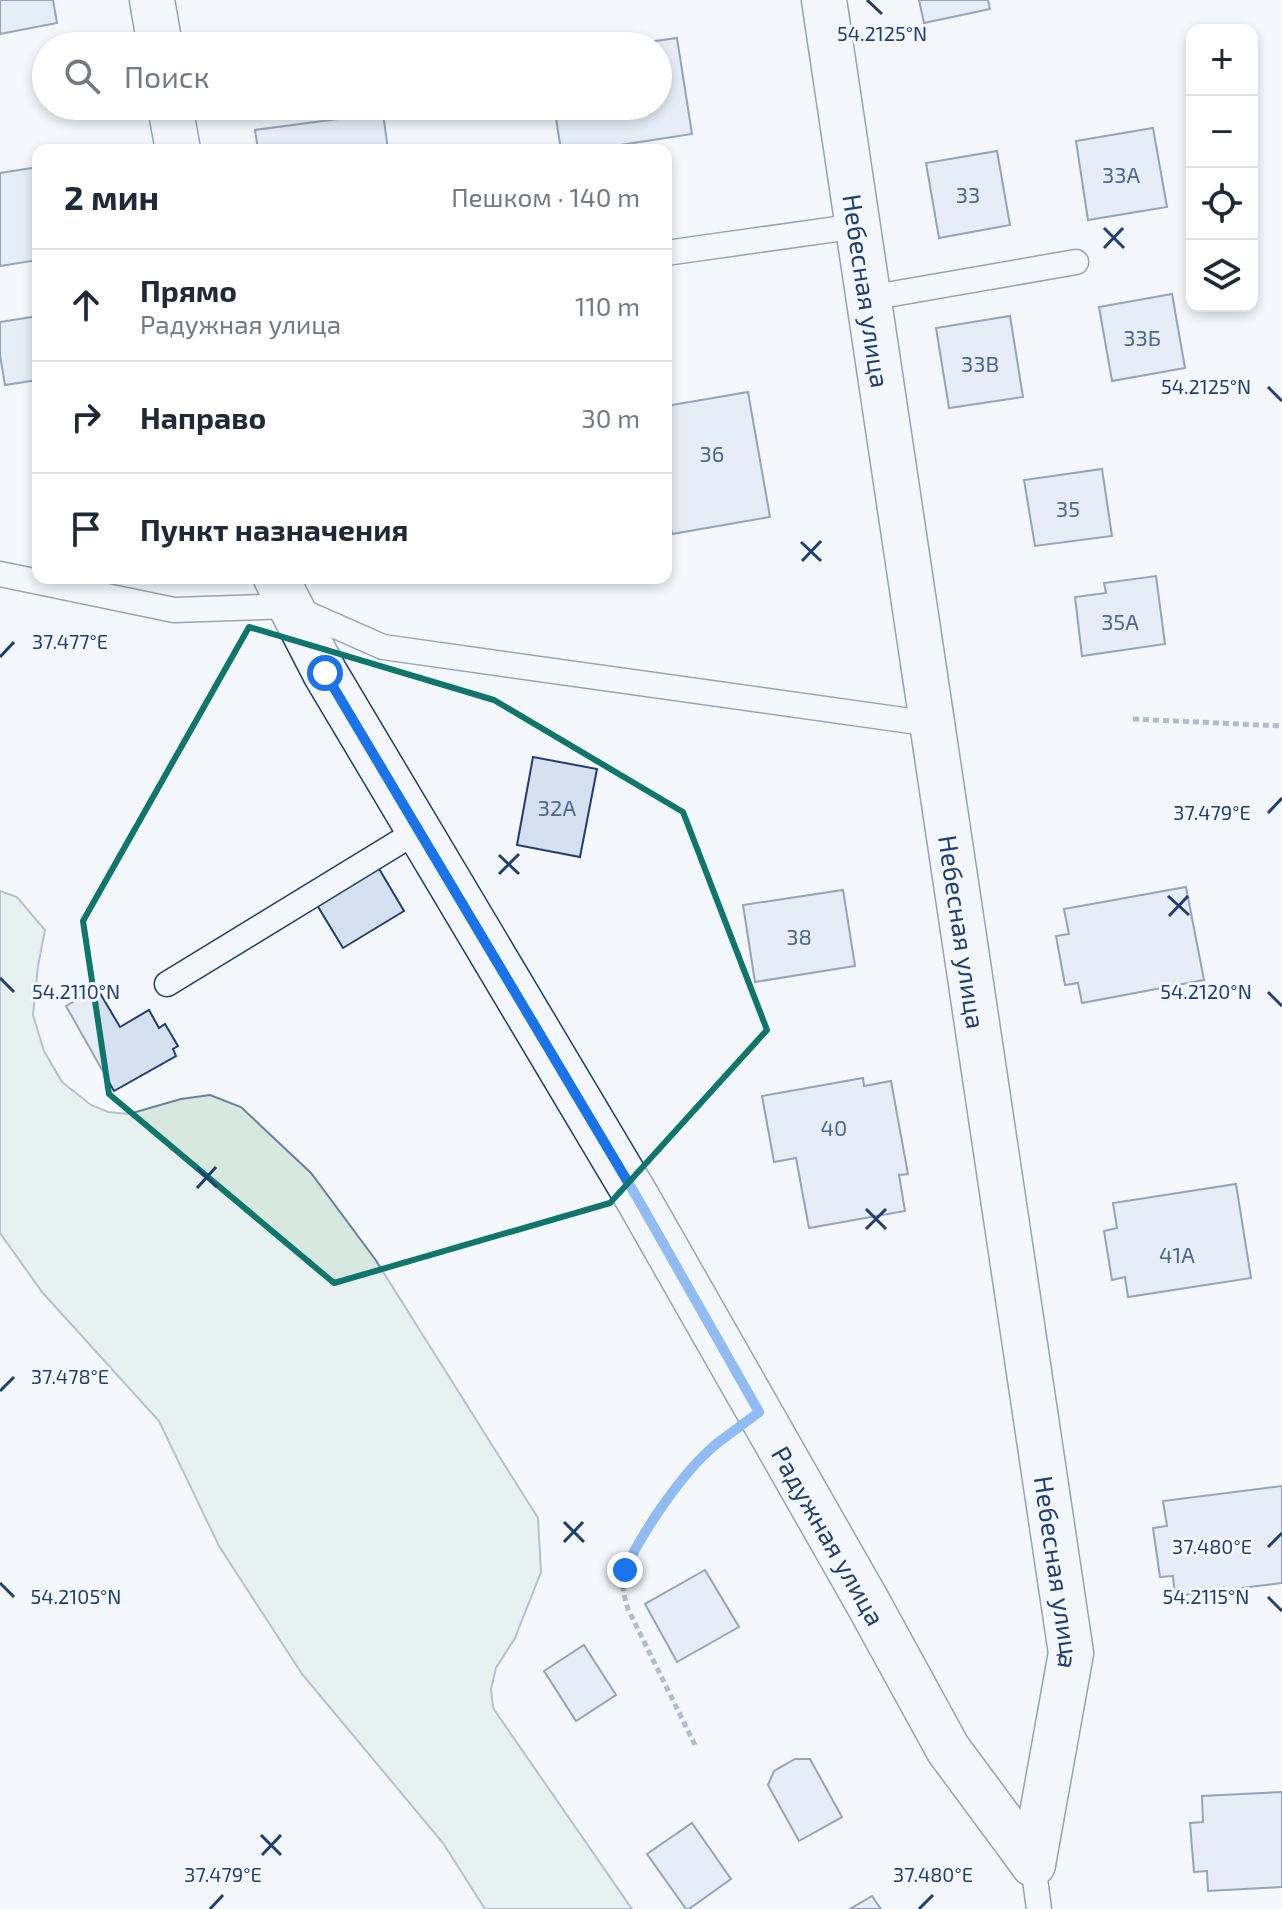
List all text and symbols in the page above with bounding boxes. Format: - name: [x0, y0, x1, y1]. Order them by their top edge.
- text: 54.2125°N: [837, 21, 927, 45]
- map controls: [1186, 24, 1258, 312]
- button: +: [1186, 24, 1258, 96]
- search box: [32, 32, 672, 120]
- icon: search: [60, 54, 104, 98]
- text: Поиск: [124, 58, 210, 94]
- button: −: [1186, 96, 1258, 168]
- house number: 33А: [1102, 161, 1140, 187]
- button: locate: [1186, 168, 1258, 240]
- text: 2 мин: [64, 176, 159, 217]
- text: Пешком · 140 m: [451, 181, 640, 212]
- house number: 33: [956, 181, 980, 207]
- street label: Небесная улица: [838, 192, 897, 390]
- button: layers: [1186, 240, 1258, 312]
- text: Прямо: [140, 272, 237, 308]
- icon: ahead: [64, 283, 108, 327]
- text: 110 m: [575, 290, 640, 321]
- text: Радужная улица: [140, 308, 341, 339]
- house number: 33Б: [1123, 324, 1161, 350]
- house number: 33В: [961, 350, 999, 376]
- text: 54.2125°N: [1161, 374, 1251, 398]
- icon: right: [64, 395, 108, 439]
- text: Направо: [140, 399, 266, 435]
- text: 30 m: [581, 402, 640, 433]
- house number: 36: [700, 440, 724, 466]
- house number: 35: [1056, 495, 1080, 521]
- icon: arrive: [64, 507, 108, 551]
- text: Пункт назначения: [140, 511, 408, 547]
- house number: 35А: [1101, 608, 1139, 634]
- text: 37.477°E: [32, 629, 108, 653]
- route start: [307, 655, 343, 691]
- house number: 32А: [538, 794, 576, 820]
- text: 37.479°E: [1173, 800, 1251, 824]
- street label: Небесная улица: [933, 833, 993, 1031]
- house number: 38: [786, 923, 812, 949]
- text: 54.2110°N: [32, 979, 120, 1003]
- text: 54.2120°N: [1160, 979, 1252, 1003]
- house number: 40: [821, 1114, 847, 1140]
- house number: 41А: [1159, 1241, 1195, 1267]
- text: 37.478°E: [31, 1364, 109, 1388]
- street label: Радужная улица: [766, 1440, 893, 1630]
- street label: Небесная улица: [1029, 1474, 1087, 1672]
- text: 37.480°E: [1172, 1534, 1252, 1558]
- route end: [607, 1552, 643, 1588]
- text: 54.2105°N: [31, 1584, 121, 1608]
- text: 54.2115°N: [1163, 1584, 1249, 1608]
- text: 37.479°E: [184, 1862, 262, 1886]
- text: 37.480°E: [893, 1862, 973, 1886]

